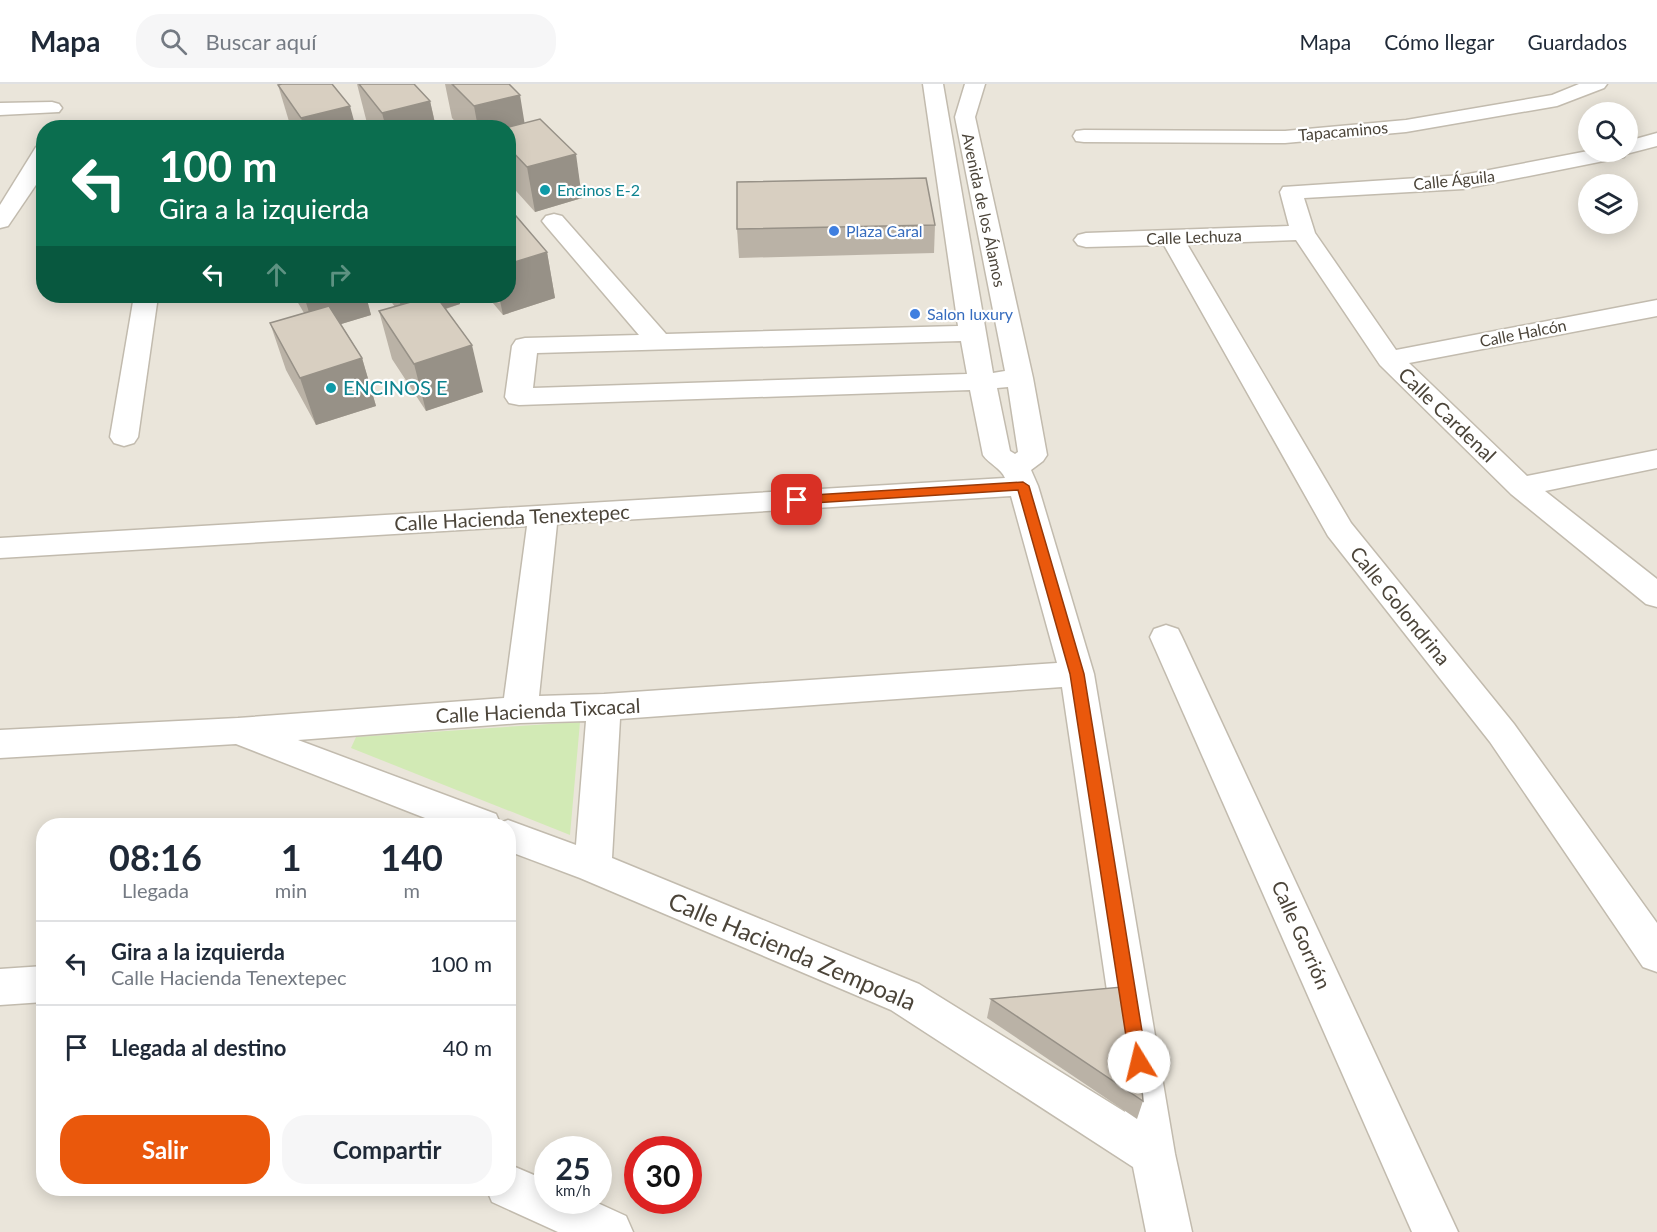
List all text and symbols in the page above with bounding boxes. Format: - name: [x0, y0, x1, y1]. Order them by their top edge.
- search box: [136, 14, 556, 68]
- text: Mapa: [30, 24, 100, 58]
- icon: search: [157, 25, 190, 58]
- text: Buscar aquí: [205, 28, 317, 55]
- text: Mapa: [1299, 29, 1351, 54]
- text: Cómo llegar: [1384, 29, 1495, 54]
- text: Guardados: [1528, 29, 1627, 54]
- map controls: [1578, 102, 1638, 234]
- button: search: [1578, 102, 1638, 162]
- street label: Tapacaminos: [1297, 117, 1389, 144]
- street label: Avenida de los Álamos: [959, 131, 1010, 289]
- text: 100 m: [159, 141, 277, 191]
- icon: left: [60, 144, 138, 222]
- street label: Calle Águila: [1412, 166, 1496, 193]
- button: layers: [1578, 174, 1638, 234]
- place label: Encinos E-2: [557, 180, 640, 199]
- marker: Encinos E-2: [538, 183, 552, 197]
- text: Gira a la izquierda: [159, 192, 369, 225]
- place label: Plaza Caral: [846, 221, 923, 240]
- marker: Plaza Caral: [827, 224, 841, 238]
- street label: Calle Lechuza: [1146, 225, 1242, 248]
- icon: left: [197, 258, 230, 291]
- icon: ahead: [260, 258, 293, 291]
- icon: right: [323, 258, 356, 291]
- place label: Salon luxury: [927, 304, 1014, 323]
- marker: Salon luxury: [908, 307, 922, 321]
- street label: Calle Halcón: [1478, 315, 1568, 350]
- street label: Calle Cardenal: [1394, 362, 1501, 467]
- place label: ENCINOS E: [343, 375, 448, 399]
- marker: ENCINOS E: [324, 381, 338, 395]
- pin: [771, 474, 822, 525]
- icon: arrive: [780, 483, 813, 516]
- street label: Calle Hacienda Tenextepec: [394, 499, 631, 535]
- street label: Calle Golondrina: [1346, 541, 1456, 670]
- street label: Calle Hacienda Tixcacal: [435, 693, 641, 727]
- text: 08:16: [109, 835, 202, 879]
- text: 1: [281, 835, 302, 879]
- text: 140: [380, 835, 443, 879]
- street label: Calle Gorrión: [1267, 877, 1336, 993]
- text: Llegada: [122, 878, 189, 902]
- text: min: [275, 878, 307, 902]
- text: m: [403, 878, 420, 902]
- street label: Calle Hacienda Zempoala: [665, 885, 921, 1016]
- text: Gira a la izquierda: [111, 938, 285, 965]
- icon: left: [60, 947, 93, 980]
- text: 100 m: [430, 950, 492, 977]
- text: Calle Hacienda Tenextepec: [111, 965, 347, 989]
- position arrow: [1107, 1030, 1171, 1094]
- icon: arrive: [60, 1031, 93, 1064]
- text: Llegada al destino: [111, 1034, 287, 1061]
- text: 40 m: [443, 1034, 492, 1061]
- button: Salir: [60, 1115, 270, 1184]
- button: Compartir: [282, 1115, 492, 1184]
- speed limit sign: 30: [624, 1136, 702, 1214]
- text: 25: [556, 1150, 590, 1186]
- text: km/h: [555, 1181, 591, 1199]

